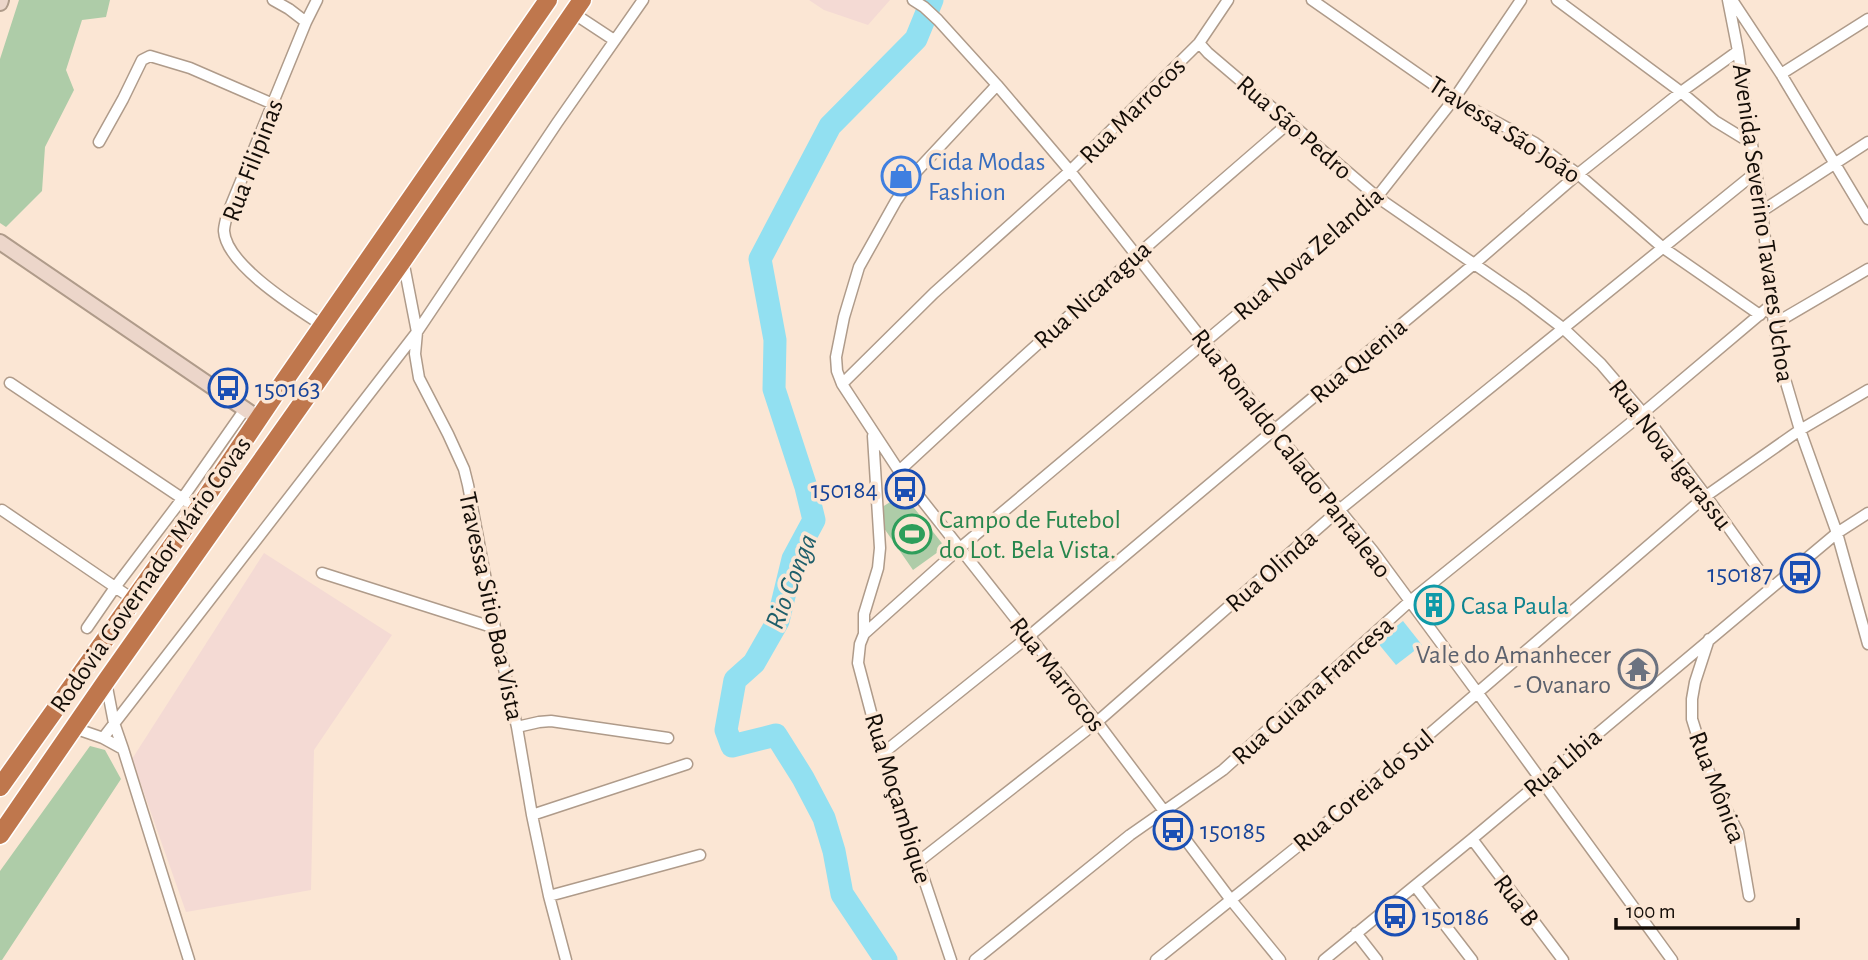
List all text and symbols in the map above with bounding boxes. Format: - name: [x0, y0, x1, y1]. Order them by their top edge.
- street label: Rua Marrocos: [1075, 53, 1190, 168]
- street label: Avenida Severino Tavares Uchoa: [1728, 62, 1798, 384]
- street label: Rua São Pedro: [1232, 71, 1357, 185]
- street label: Travessa São João: [1424, 71, 1585, 188]
- street label: Rua Filipinas: [218, 96, 288, 225]
- place label: Cida Modas Fashion: [928, 149, 1045, 205]
- shop icon: Cida Modas Fashion: [880, 155, 922, 197]
- street label: Rua Nova Zelandia: [1229, 182, 1388, 325]
- street label: Rua Nicaragua: [1029, 236, 1156, 354]
- street label: Rua Quenia: [1305, 313, 1412, 408]
- street label: Rua Ronaldo Calado Pantaleao: [1186, 324, 1396, 583]
- bus stop icon: 150163: [207, 367, 249, 409]
- street label: Rua Nova Igarassu: [1604, 374, 1737, 535]
- place label: 150163: [255, 376, 320, 402]
- street label: Rodovia Governador Mário Covas: [46, 432, 256, 717]
- bus stop icon: 150184: [884, 468, 926, 510]
- place label: 150184: [811, 477, 878, 503]
- street label: Travessa Sitio Boa Vista: [454, 490, 528, 723]
- place label: Campo de Futebol do Lot. Bela Vista.: [939, 507, 1121, 563]
- sports icon: Campo de Futebol do Lot. Bela Vista.: [891, 513, 933, 555]
- street label: Rua Olinda: [1221, 524, 1322, 617]
- water label: Rio Conga: [761, 530, 823, 633]
- bus stop icon: 150187: [1779, 552, 1821, 594]
- place label: 150187: [1707, 561, 1773, 587]
- building icon: Casa Paula: [1413, 584, 1455, 626]
- place label: Casa Paula: [1461, 593, 1569, 619]
- street label: Rua Marrocos: [1005, 612, 1110, 737]
- street label: Rua Guiana Francesa: [1227, 612, 1398, 770]
- place label: Vale do Amanhecer - Ovanaro: [1416, 642, 1612, 698]
- temple icon: Vale do Amanhecer - Ovanaro: [1617, 648, 1659, 690]
- street label: Rua Moçambique: [860, 710, 936, 887]
- street label: Rua Libia: [1519, 723, 1606, 802]
- street label: Rua Coreia do Sul: [1288, 725, 1439, 857]
- street label: Rua Mônica: [1684, 728, 1750, 847]
- bus stop icon: 150185: [1152, 809, 1194, 851]
- place label: 150185: [1200, 818, 1266, 844]
- street label: Rua B: [1489, 870, 1544, 931]
- scale bar: [1616, 886, 1798, 930]
- bus stop icon: 150186: [1374, 895, 1416, 937]
- text: 100 m: [1626, 901, 1676, 922]
- place label: 150186: [1422, 904, 1489, 930]

